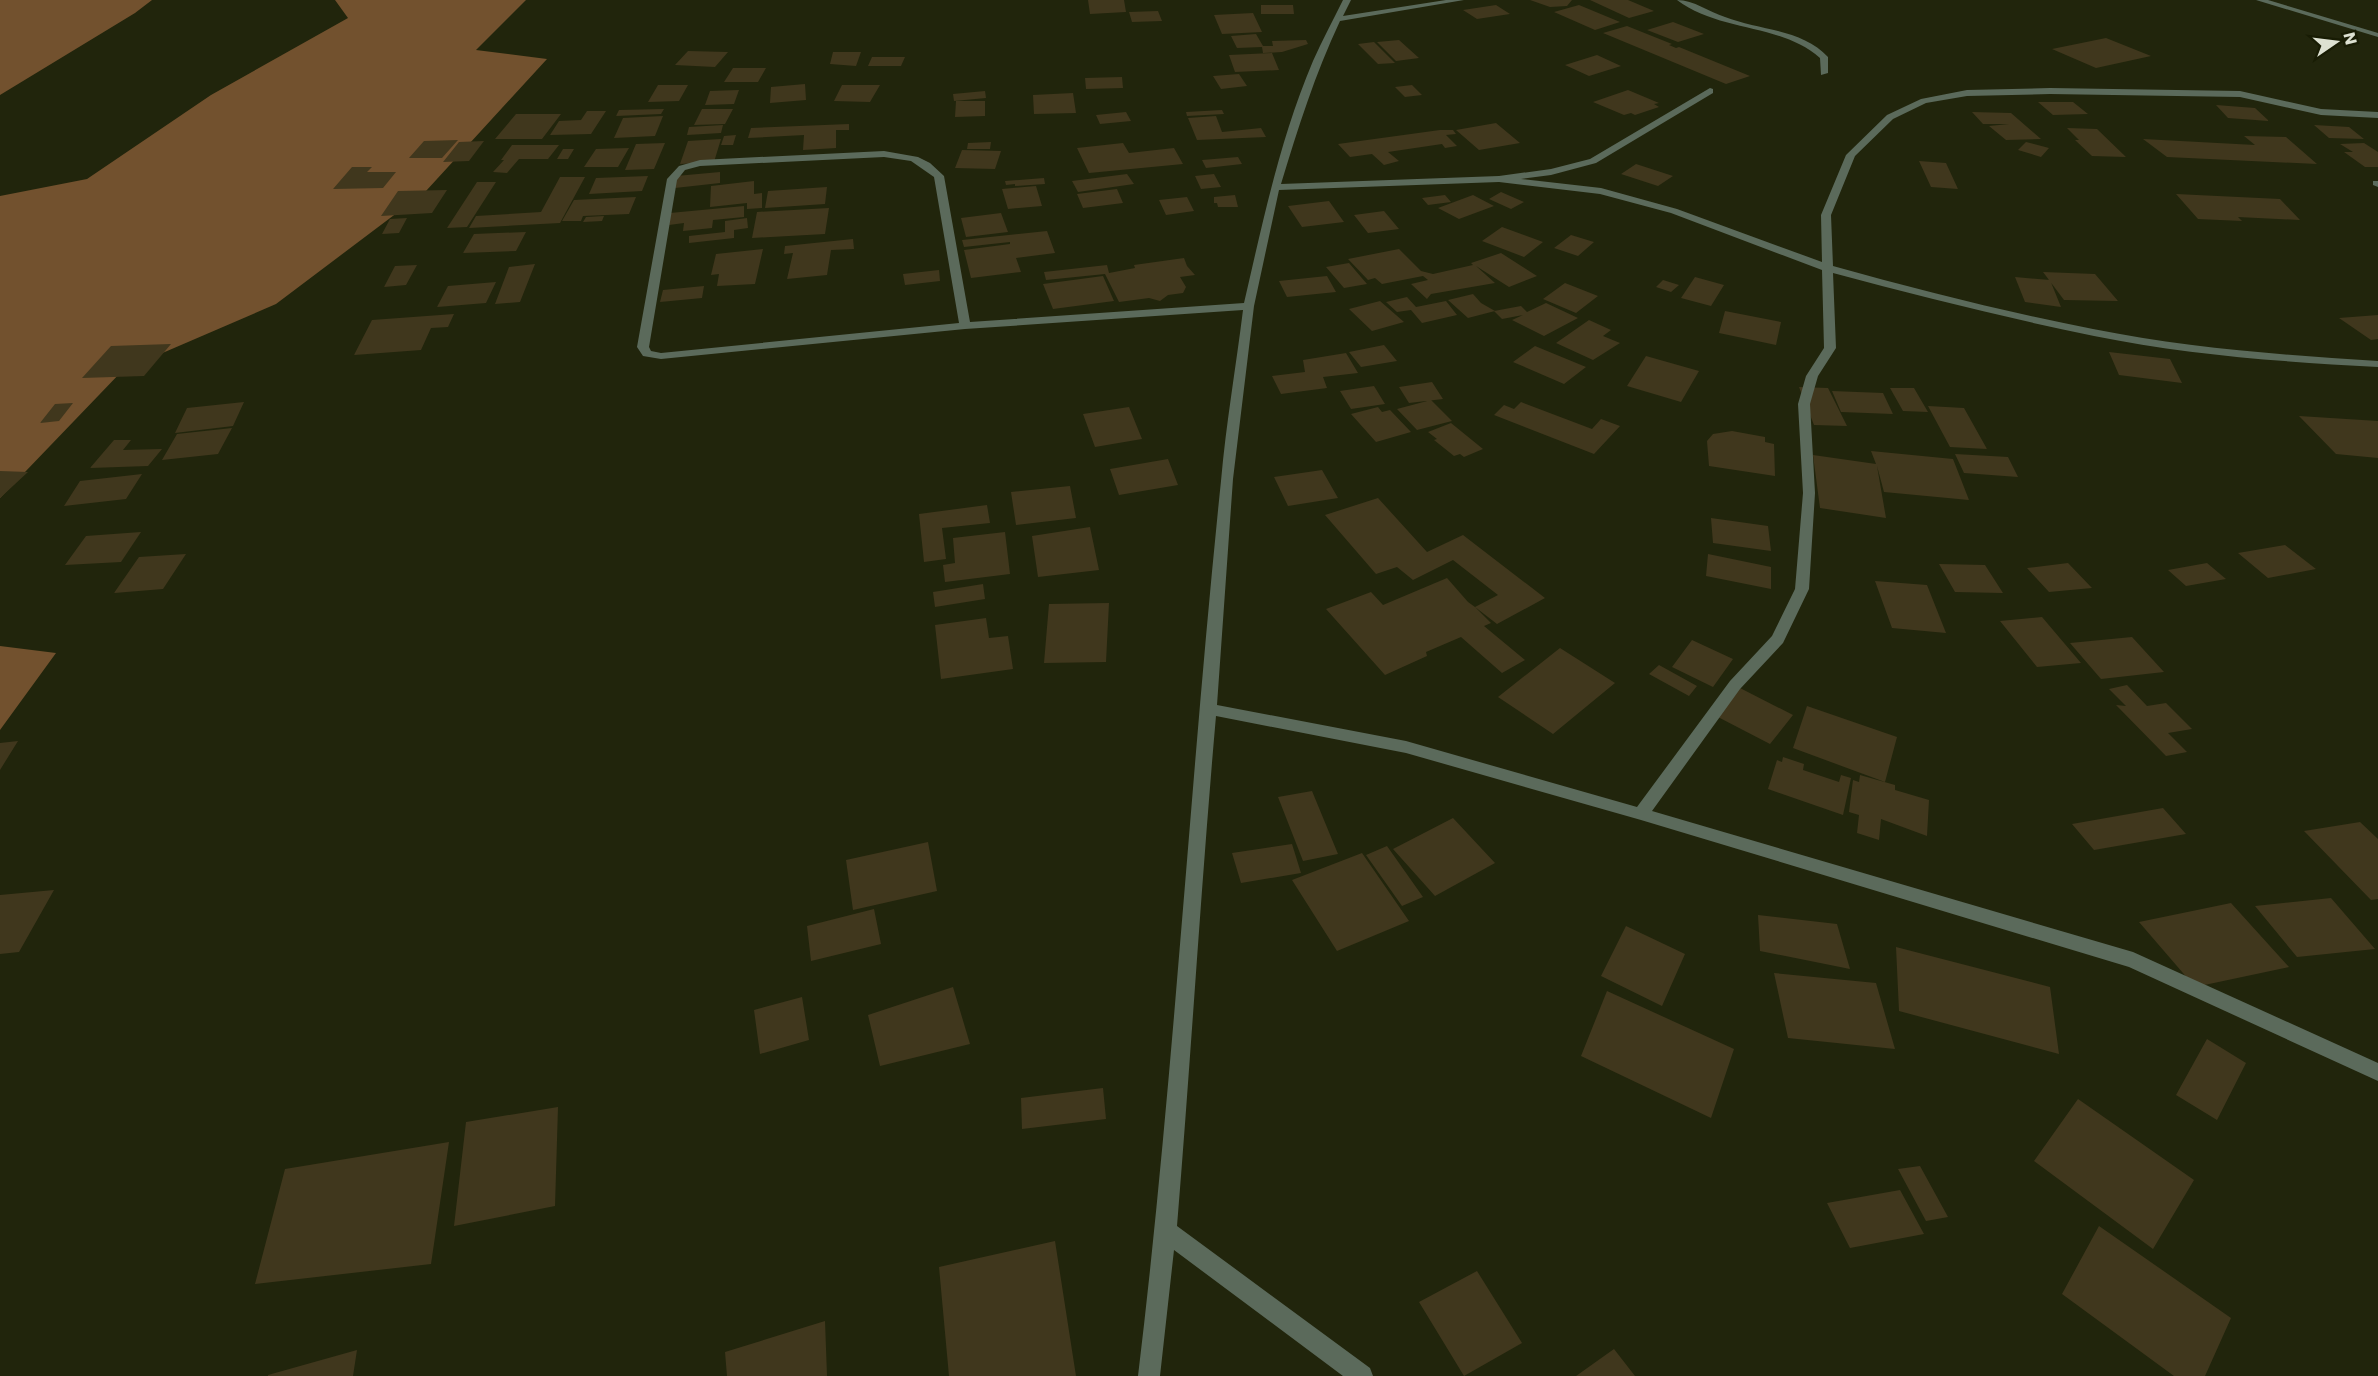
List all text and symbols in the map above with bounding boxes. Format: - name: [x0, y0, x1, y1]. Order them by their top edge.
- north arrow: [2306, 12, 2366, 72]
- text: N: [2337, 30, 2363, 47]

